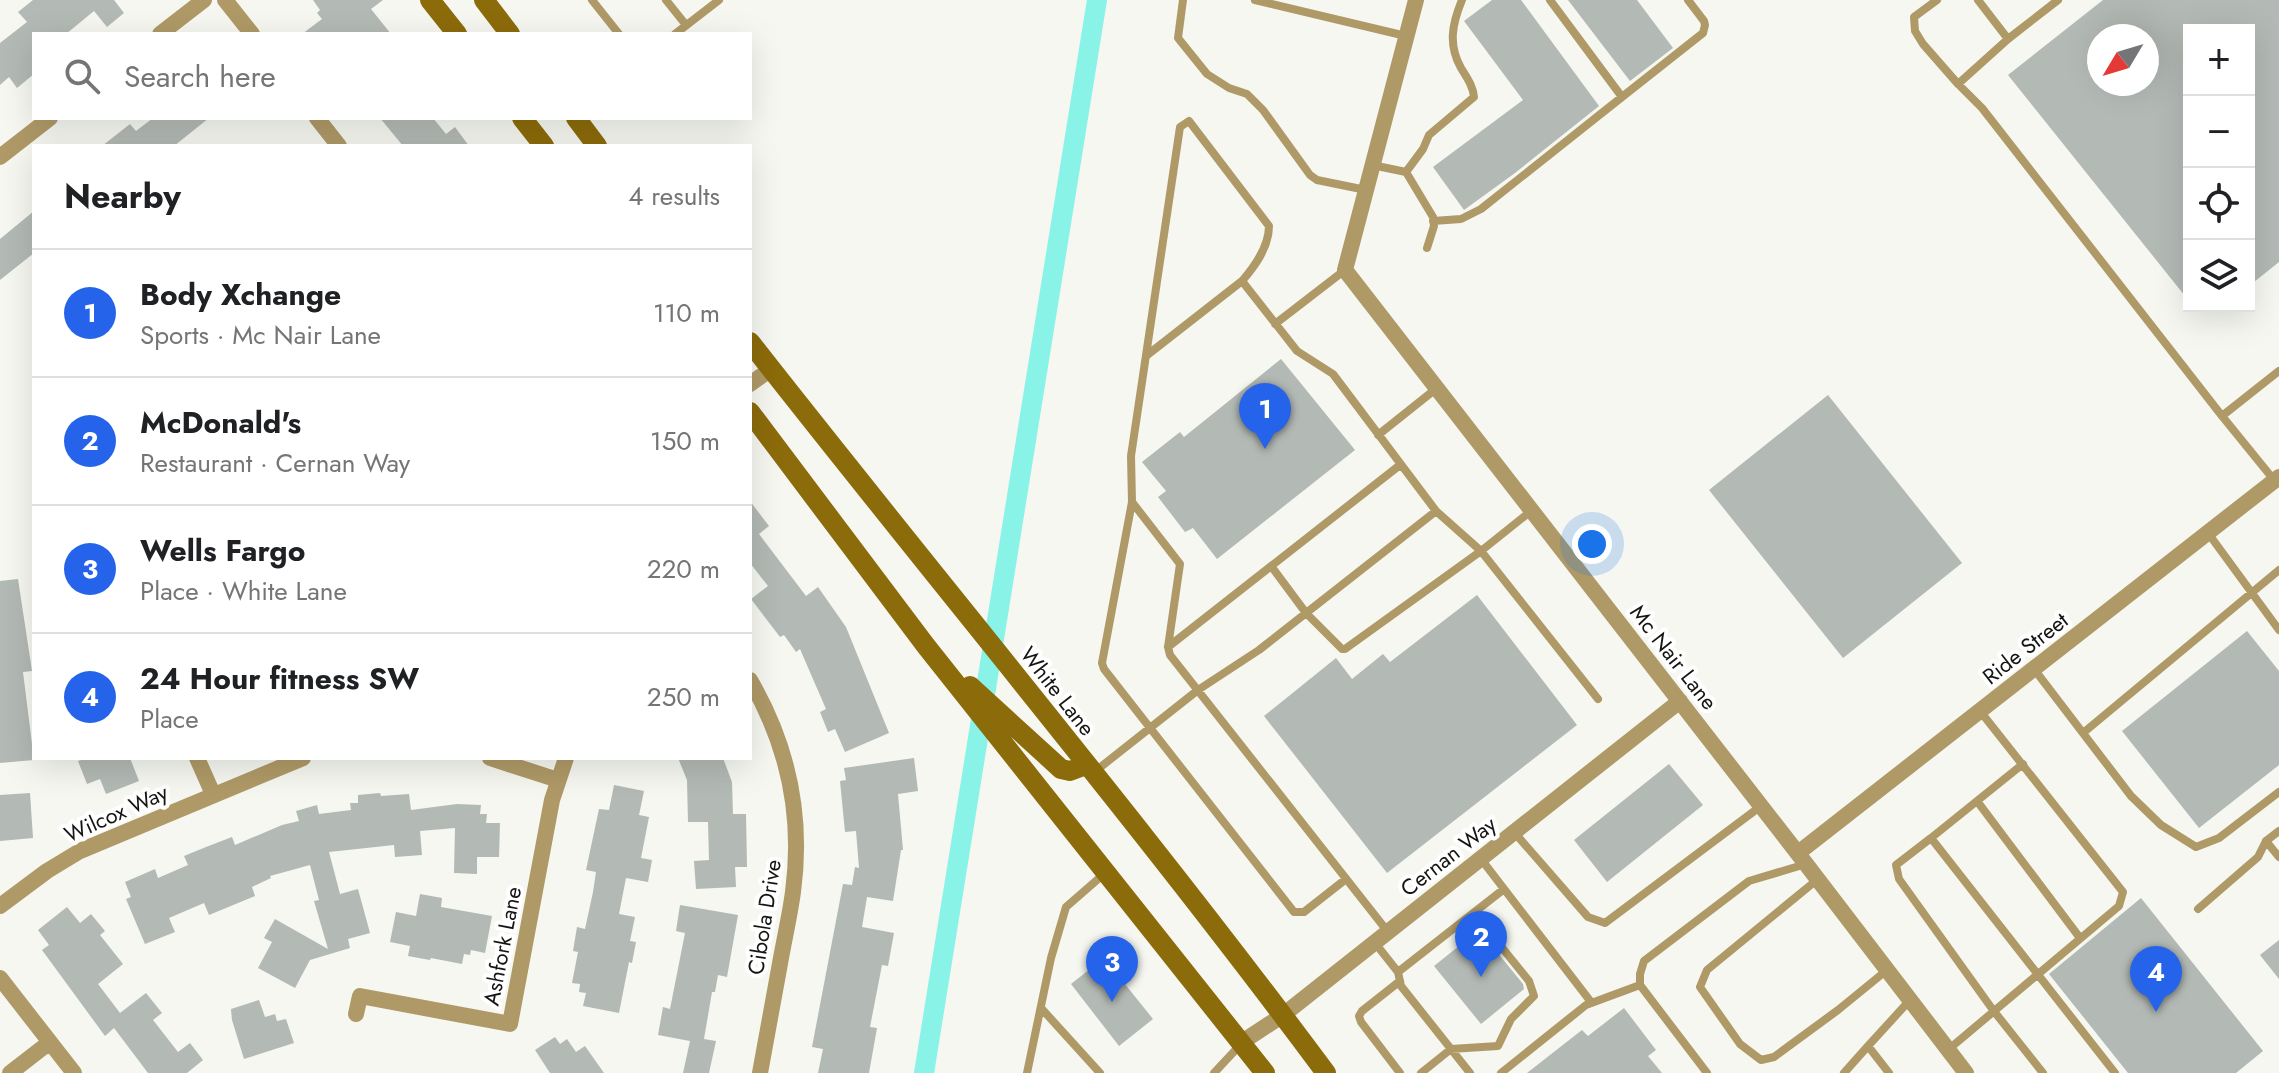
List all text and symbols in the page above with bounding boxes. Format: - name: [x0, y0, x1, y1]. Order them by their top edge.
- north arrow: [2087, 24, 2159, 96]
- map controls: [2183, 24, 2255, 312]
- button: +: [2183, 24, 2255, 96]
- search box: [32, 32, 752, 120]
- icon: search: [60, 54, 104, 98]
- text: Search here: [124, 55, 276, 98]
- button: −: [2183, 96, 2255, 168]
- button: locate: [2183, 168, 2255, 240]
- text: Nearby: [64, 172, 181, 221]
- text: 4 results: [628, 177, 720, 215]
- button: layers: [2183, 240, 2255, 312]
- text: Body Xchange: [140, 273, 341, 316]
- text: 1: [83, 294, 97, 332]
- text: 110 m: [653, 294, 720, 332]
- text: Sports · Mc Nair Lane: [140, 316, 381, 354]
- pin: 1: [1239, 383, 1291, 449]
- text: McDonald's: [140, 401, 301, 444]
- text: 2: [81, 422, 99, 460]
- text: 150 m: [650, 422, 720, 460]
- text: Restaurant · Cernan Way: [140, 444, 410, 482]
- your location: [1572, 524, 1612, 564]
- text: Wells Fargo: [140, 529, 305, 572]
- text: 3: [82, 550, 98, 588]
- text: 220 m: [647, 550, 720, 588]
- text: Place · White Lane: [140, 572, 347, 610]
- street label: Mc Nair Lane: [1623, 598, 1725, 716]
- street label: Ride Street: [1975, 604, 2075, 692]
- street label: White Lane: [1013, 640, 1103, 742]
- text: 24 Hour fitness SW: [140, 657, 419, 700]
- text: 4: [81, 678, 99, 716]
- text: 250 m: [647, 678, 720, 716]
- text: Place: [140, 700, 199, 738]
- street label: Wilcox Way: [59, 776, 173, 850]
- street label: Cernan Way: [1393, 808, 1503, 904]
- street label: Cibola Drive: [739, 857, 789, 977]
- street label: Ashfork Lane: [475, 884, 529, 1008]
- pin: 2: [1455, 911, 1507, 977]
- pin: 3: [1086, 936, 1138, 1002]
- pin: 4: [2130, 946, 2182, 1012]

